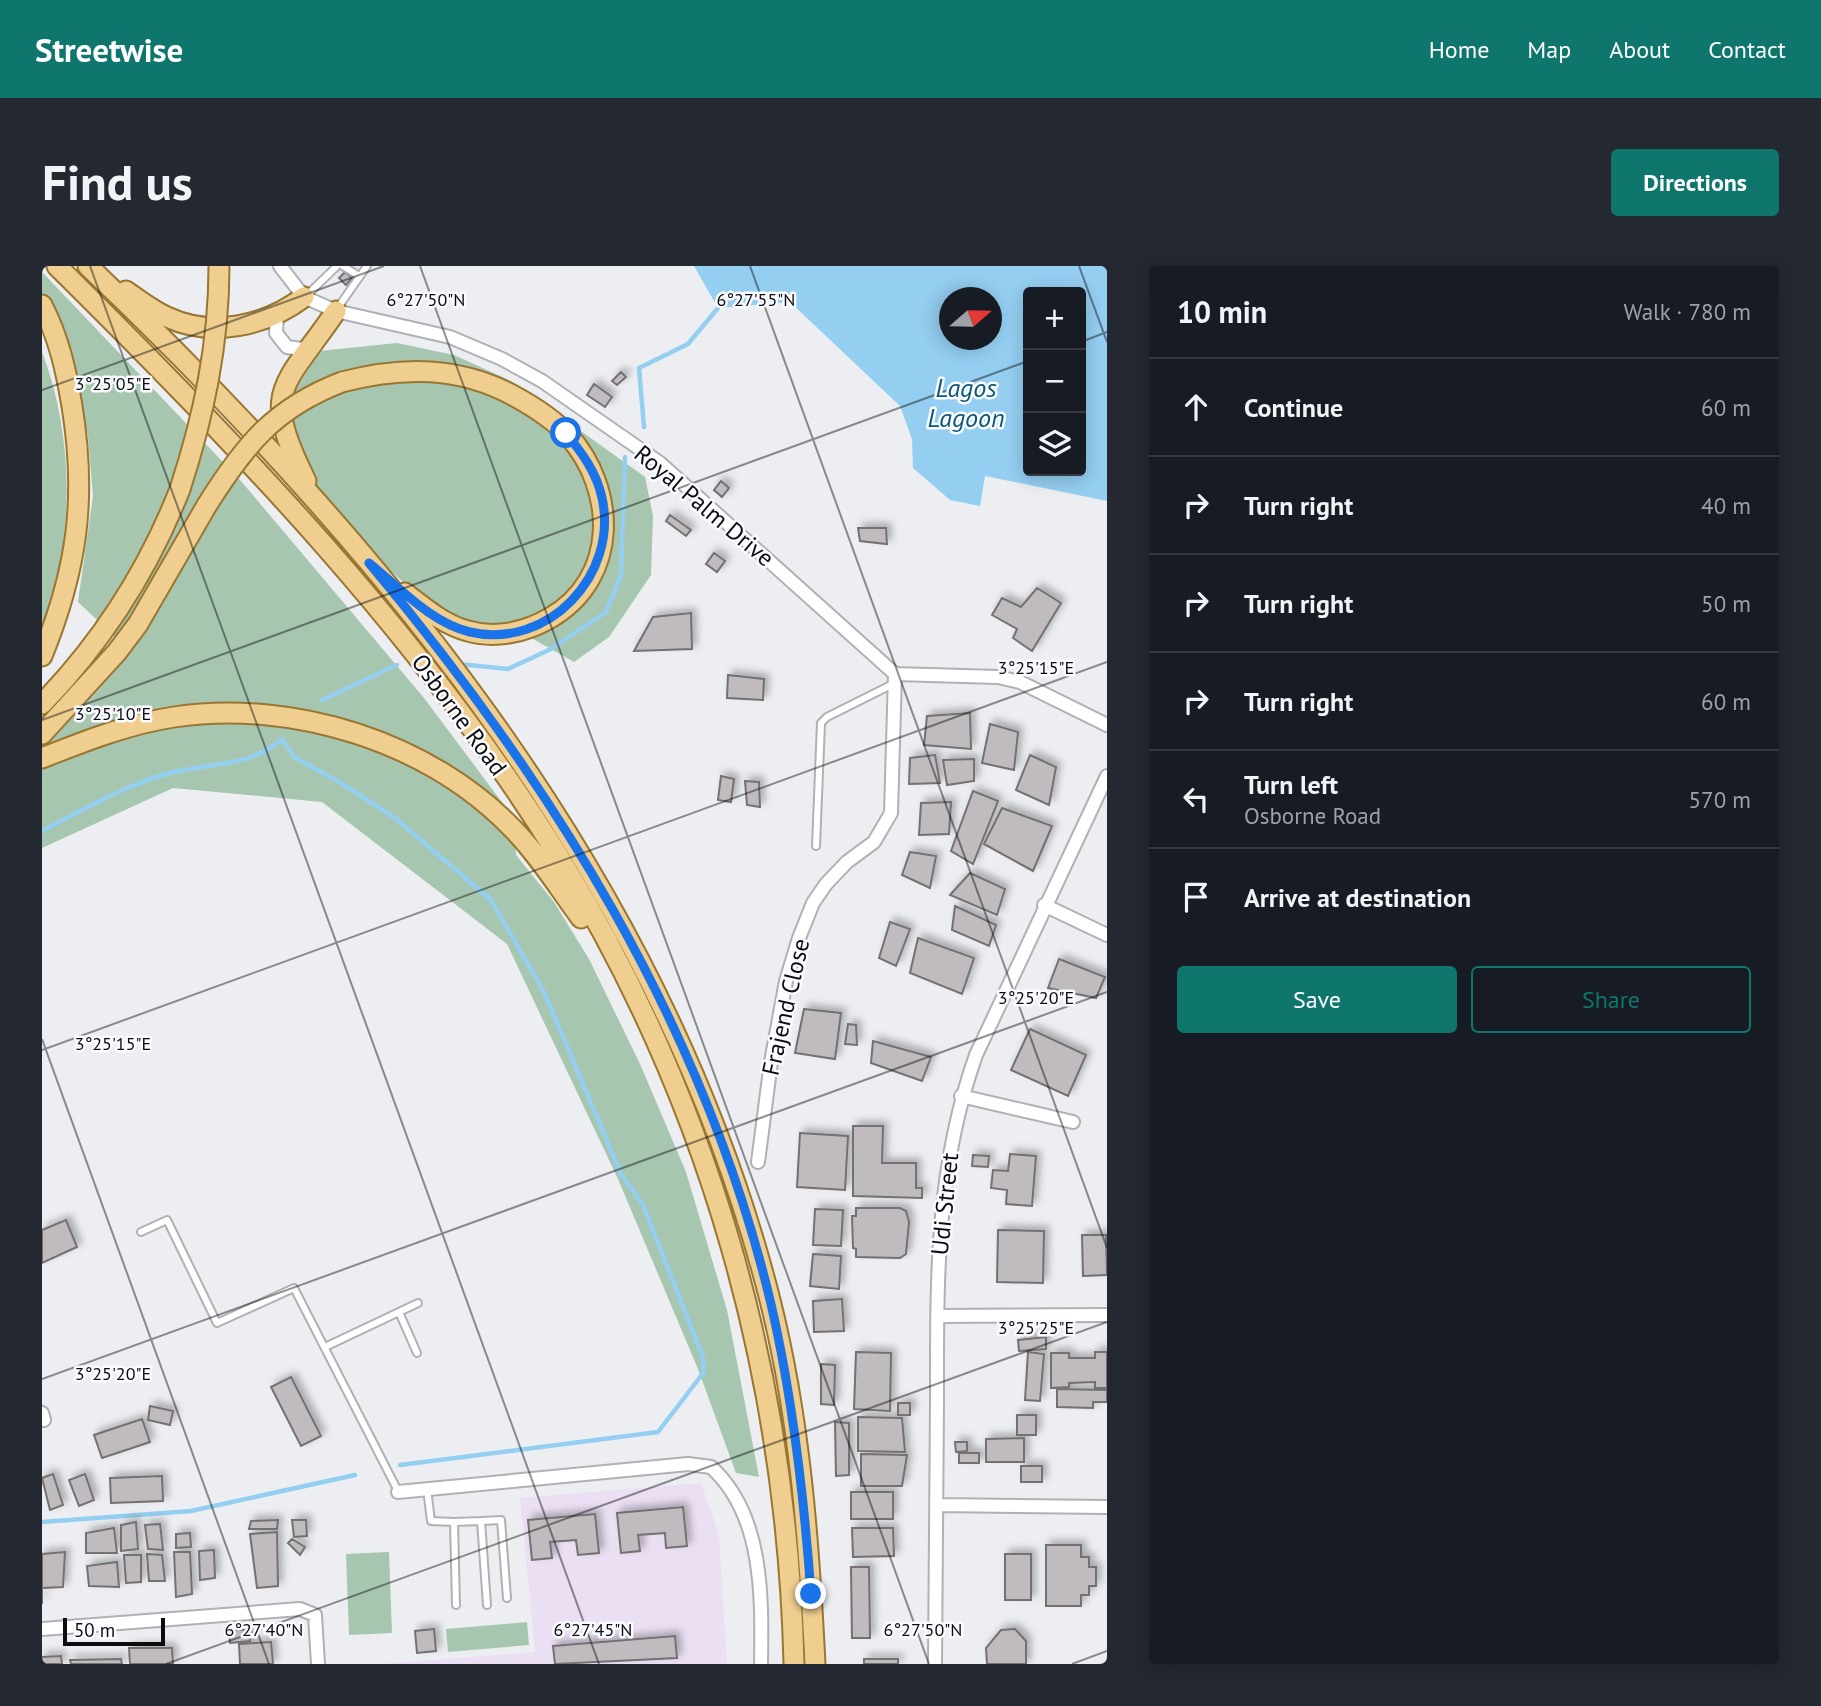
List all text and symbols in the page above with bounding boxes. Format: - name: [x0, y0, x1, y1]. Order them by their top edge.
- text: Streetwise: [35, 28, 183, 71]
- text: Home: [1429, 34, 1489, 65]
- text: Map: [1527, 34, 1571, 65]
- text: About: [1609, 34, 1670, 65]
- text: Contact: [1708, 34, 1786, 65]
- button: Directions: [1611, 149, 1779, 216]
- text: Find us: [42, 150, 193, 214]
- north arrow: [939, 287, 1002, 350]
- map controls: [1023, 287, 1086, 476]
- button: +: [1023, 287, 1086, 350]
- text: 6°27'50"N: [387, 288, 465, 311]
- text: 6°27'55"N: [717, 288, 795, 311]
- text: 10 min: [1177, 292, 1267, 331]
- text: Walk · 780 m: [1624, 297, 1751, 326]
- button: −: [1023, 350, 1086, 413]
- water label: Lagos Lagoon: [927, 371, 1005, 434]
- text: 3°25'05"E: [75, 372, 151, 395]
- icon: ahead: [1177, 388, 1215, 426]
- text: Continue: [1244, 391, 1343, 424]
- text: 60 m: [1701, 393, 1751, 422]
- button: layers: [1023, 413, 1086, 476]
- route start: [550, 417, 581, 448]
- street label: Royal Palm Drive: [628, 438, 781, 573]
- icon: right: [1177, 486, 1215, 524]
- text: Turn right: [1244, 489, 1353, 522]
- text: 40 m: [1701, 491, 1751, 520]
- icon: right: [1177, 584, 1215, 622]
- text: Turn right: [1244, 587, 1353, 620]
- text: 50 m: [1701, 589, 1751, 618]
- street label: Osborne Road: [405, 648, 514, 782]
- text: 3°25'15"E: [998, 656, 1074, 679]
- icon: right: [1177, 682, 1215, 720]
- text: Turn right: [1244, 685, 1353, 718]
- text: 60 m: [1701, 687, 1751, 716]
- text: 3°25'10"E: [75, 702, 151, 725]
- text: Turn left: [1244, 768, 1338, 801]
- icon: left: [1177, 780, 1215, 818]
- text: 570 m: [1689, 785, 1751, 814]
- text: Osborne Road: [1244, 801, 1381, 830]
- icon: arrive: [1177, 878, 1215, 916]
- text: Arrive at destination: [1244, 881, 1471, 914]
- street label: Frajend Close: [755, 935, 816, 1078]
- button: Save: [1177, 966, 1457, 1033]
- button: Share: [1471, 966, 1751, 1033]
- text: 3°25'20"E: [998, 986, 1074, 1009]
- text: 3°25'15"E: [75, 1032, 151, 1055]
- street label: Udi Street: [924, 1151, 965, 1257]
- text: 3°25'25"E: [998, 1316, 1074, 1339]
- text: 3°25'20"E: [75, 1362, 151, 1385]
- route end: [795, 1578, 826, 1609]
- scale bar: [63, 1615, 164, 1647]
- text: 50 m: [74, 1618, 115, 1642]
- text: 6°27'40"N: [225, 1618, 303, 1641]
- text: 6°27'45"N: [554, 1618, 632, 1641]
- text: 6°27'50"N: [884, 1618, 962, 1641]

